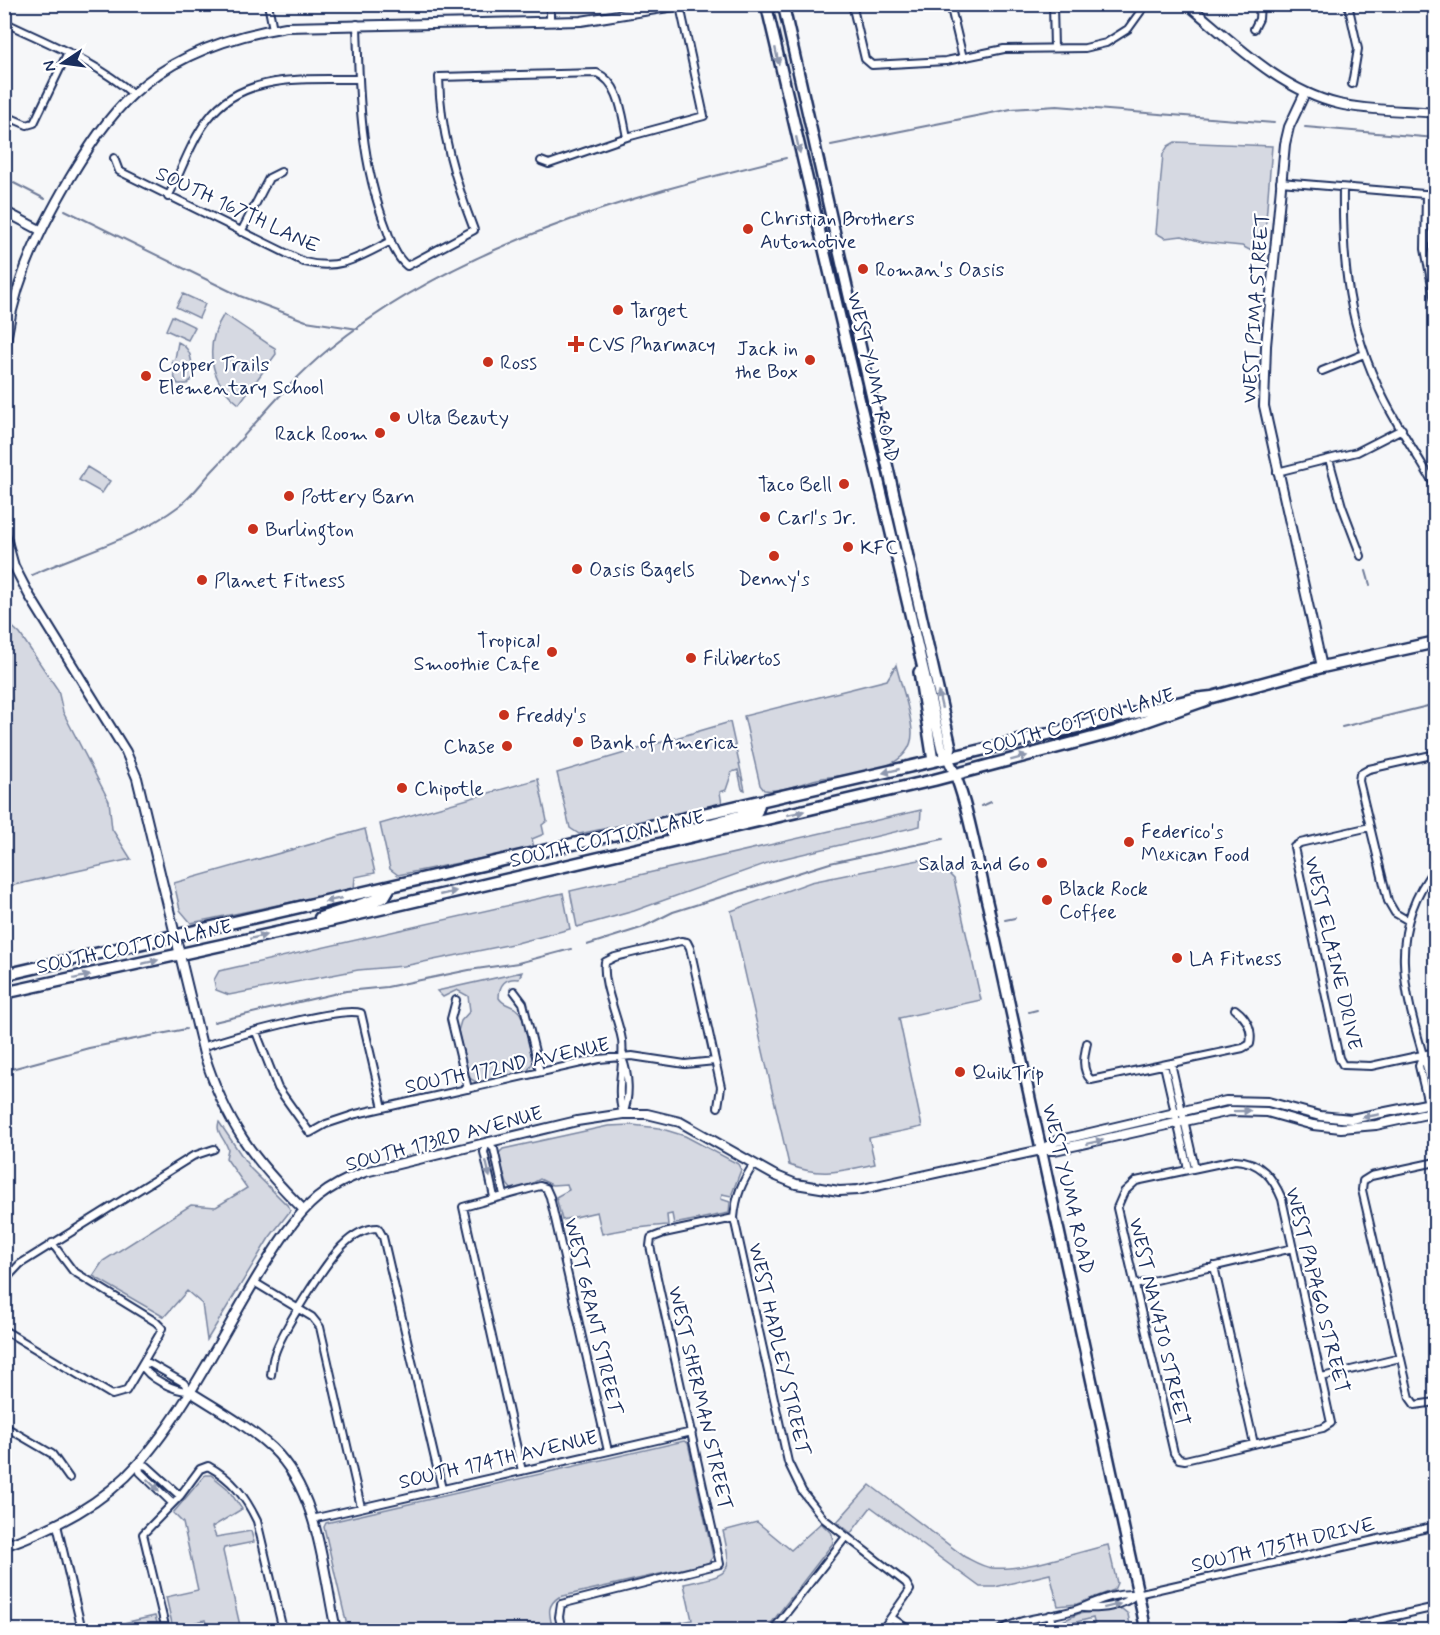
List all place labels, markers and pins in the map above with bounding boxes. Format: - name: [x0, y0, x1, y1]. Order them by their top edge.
- place label: Christian Brothers Automotive: [760, 206, 915, 256]
- marker: Christian Brothers Automotive: [741, 222, 755, 236]
- place label: Roman's Oasis: [875, 257, 1004, 284]
- marker: Roman's Oasis: [856, 262, 870, 276]
- place label: Target: [630, 298, 688, 326]
- marker: Target: [611, 303, 625, 317]
- place label: CVS Pharmacy: [588, 332, 716, 359]
- place label: Jack in the Box: [735, 336, 798, 386]
- marker: CVS Pharmacy: [569, 337, 583, 351]
- place label: Ross: [500, 350, 537, 377]
- place label: Copper Trails Elementary School: [158, 352, 324, 402]
- marker: Jack in the Box: [803, 353, 817, 367]
- marker: Ross: [481, 355, 495, 369]
- marker: Copper Trails Elementary School: [139, 369, 153, 383]
- place label: Ulta Beauty: [407, 405, 509, 432]
- marker: Ulta Beauty: [388, 410, 402, 424]
- place label: Rack Room: [275, 421, 368, 448]
- marker: Rack Room: [373, 426, 387, 440]
- place label: Taco Bell: [758, 472, 832, 499]
- marker: Taco Bell: [837, 477, 851, 491]
- place label: Pottery Barn: [301, 484, 415, 511]
- marker: Pottery Barn: [282, 489, 296, 503]
- place label: Carl's Jr.: [777, 505, 856, 532]
- marker: Carl's Jr.: [758, 510, 772, 524]
- place label: Burlington: [265, 517, 354, 546]
- marker: Burlington: [246, 522, 260, 536]
- place label: KFC: [860, 535, 898, 562]
- marker: KFC: [841, 540, 855, 554]
- marker: Denny's: [767, 549, 781, 563]
- place label: Oasis Bagels: [589, 557, 695, 584]
- marker: Oasis Bagels: [570, 562, 584, 576]
- place label: Denny's: [738, 566, 810, 593]
- place label: Planet Fitness: [214, 568, 345, 595]
- marker: Planet Fitness: [195, 573, 209, 587]
- place label: Tropical Smoothie Cafe: [413, 628, 540, 678]
- marker: Tropical Smoothie Cafe: [545, 645, 559, 659]
- place label: Filibertos: [703, 646, 781, 673]
- marker: Filibertos: [684, 651, 698, 665]
- place label: Freddy's: [516, 703, 587, 730]
- marker: Freddy's: [497, 708, 511, 722]
- place label: Bank of America: [590, 730, 739, 757]
- place label: Chase: [443, 734, 495, 761]
- marker: Bank of America: [571, 735, 585, 749]
- marker: Chase: [500, 739, 514, 753]
- place label: Chipotle: [414, 776, 484, 803]
- marker: Chipotle: [395, 781, 409, 795]
- place label: Federico's Mexican Food: [1141, 819, 1249, 869]
- marker: Federico's Mexican Food: [1122, 835, 1136, 849]
- place label: Salad and Go: [918, 851, 1030, 878]
- marker: Salad and Go: [1035, 856, 1049, 870]
- place label: Black Rock Coffee: [1059, 876, 1148, 926]
- marker: Black Rock Coffee: [1040, 893, 1054, 907]
- place label: LA Fitness: [1189, 946, 1282, 973]
- marker: LA Fitness: [1170, 951, 1184, 965]
- place label: QuikTrip: [972, 1060, 1044, 1087]
- marker: QuikTrip: [953, 1065, 967, 1079]

